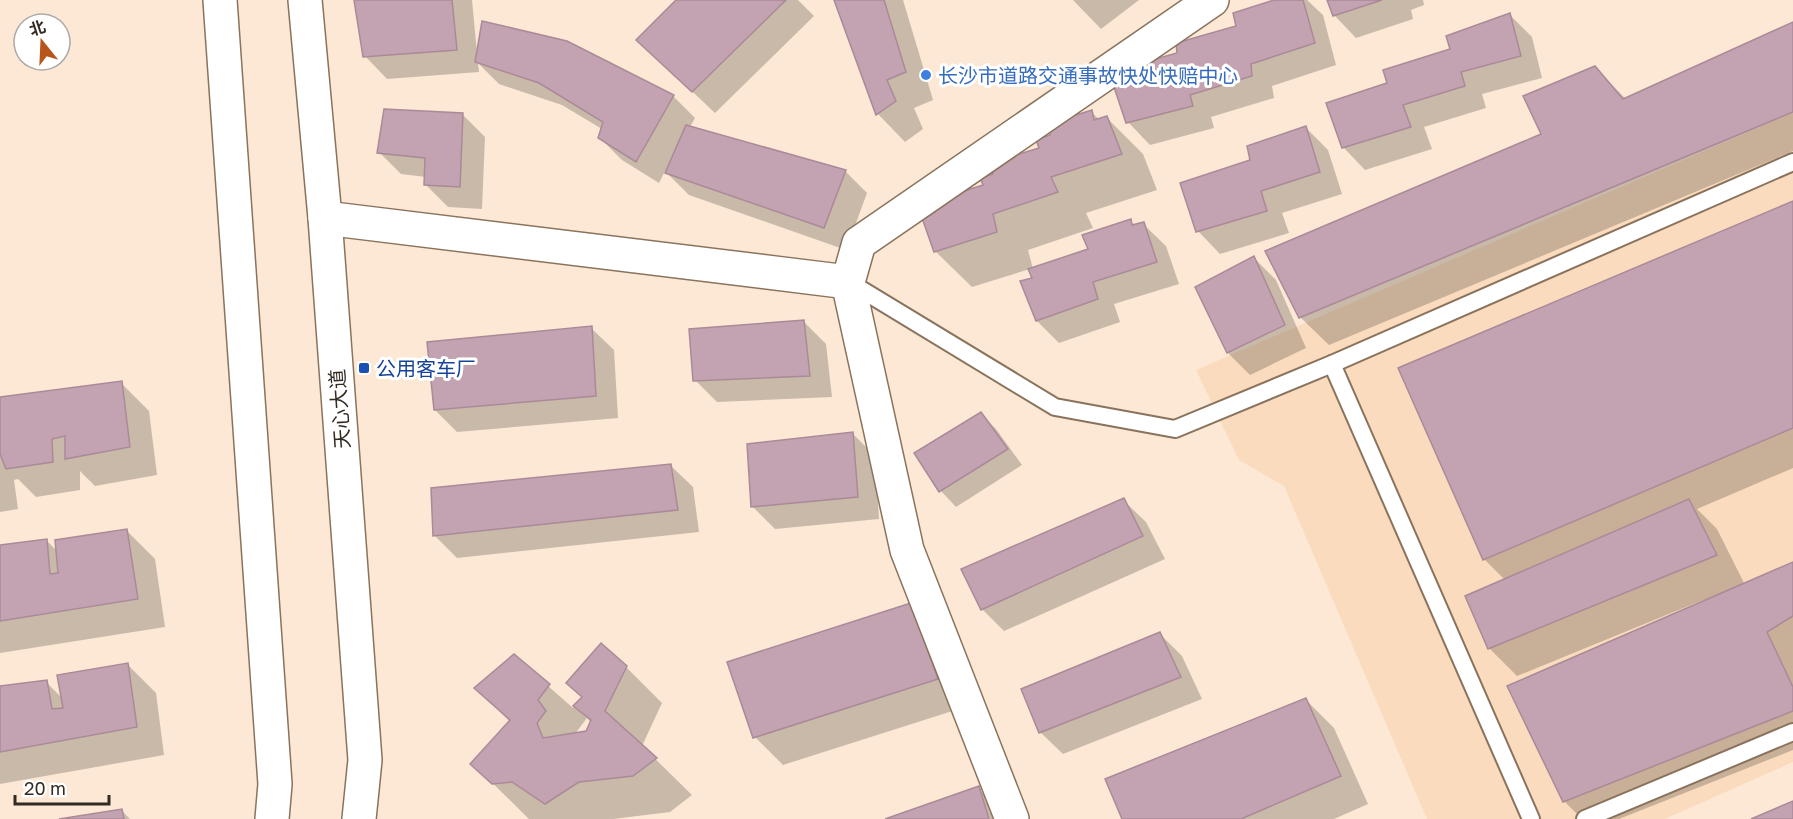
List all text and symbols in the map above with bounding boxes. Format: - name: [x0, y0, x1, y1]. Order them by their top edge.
- north arrow: [12, 12, 72, 72]
- text: 北: [27, 16, 48, 40]
- place label: 长沙市道路交通事故快处快赔中心: [938, 63, 1238, 87]
- marker: 长沙市道路交通事故快处快赔中心: [919, 68, 933, 82]
- place label: 公用客车厂: [376, 356, 476, 380]
- marker: 公用客车厂: [357, 361, 371, 375]
- street label: 天心大道: [324, 368, 354, 450]
- scale bar: [15, 768, 110, 806]
- text: 20 m: [24, 777, 66, 799]

